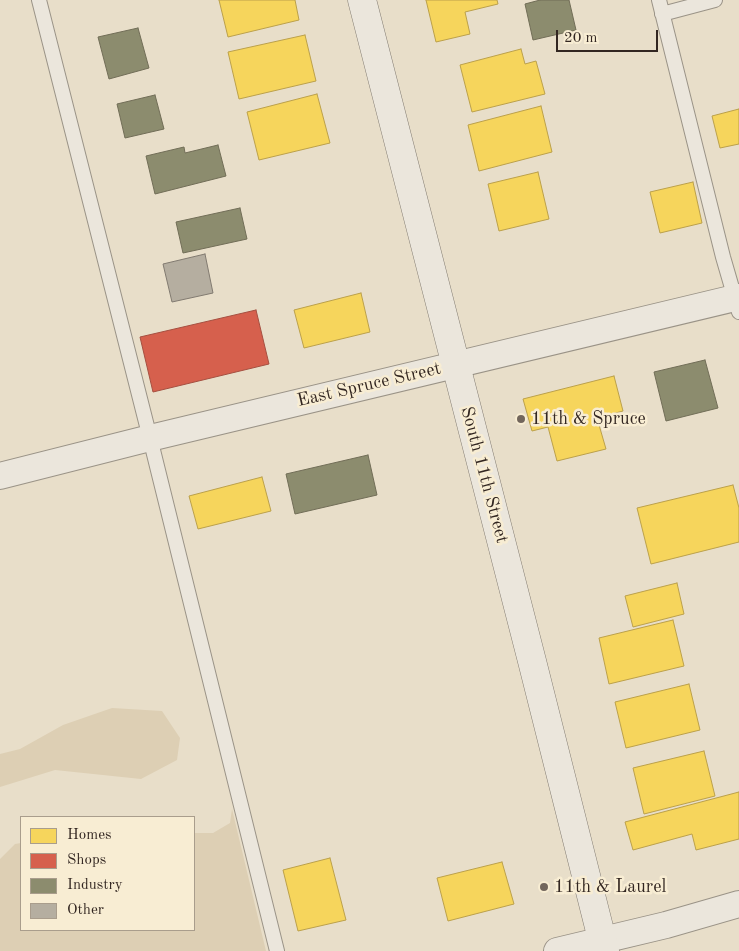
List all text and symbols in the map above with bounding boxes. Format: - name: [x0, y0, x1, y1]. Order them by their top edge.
- scale bar: [559, 20, 662, 52]
- text: 20 m: [564, 31, 598, 46]
- street label: East Spruce Street: [295, 358, 443, 412]
- street label: South 11th Street: [455, 404, 513, 546]
- place label: 11th & Spruce: [531, 408, 646, 430]
- marker: 11th & Spruce: [515, 413, 527, 425]
- legend: [20, 816, 195, 931]
- text: Homes: [67, 828, 112, 843]
- text: Shops: [67, 853, 106, 868]
- place label: 11th & Laurel: [554, 876, 666, 898]
- text: Industry: [67, 878, 123, 893]
- marker: 11th & Laurel: [538, 881, 550, 893]
- text: Other: [67, 903, 104, 918]

